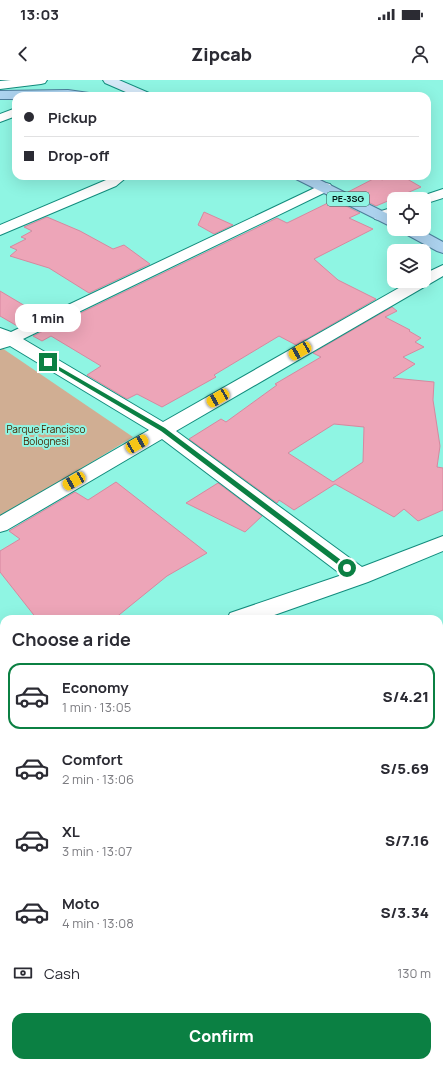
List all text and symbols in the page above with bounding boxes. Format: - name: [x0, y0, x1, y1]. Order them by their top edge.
- text: 13:03: [20, 4, 59, 25]
- text: Zipcab: [191, 42, 252, 66]
- icon: back: [12, 43, 34, 65]
- icon: person: [409, 43, 431, 65]
- text: Pickup: [48, 107, 97, 128]
- text: Drop-off: [48, 145, 109, 166]
- road number: PE-3SG: [327, 192, 369, 206]
- map controls: [387, 192, 431, 288]
- button: locate: [387, 192, 431, 236]
- button: layers: [387, 244, 431, 288]
- callout: 1 min: [15, 304, 81, 332]
- text: 1 min: [32, 309, 64, 327]
- car: [287, 340, 313, 362]
- route end: [39, 353, 57, 371]
- car: [205, 387, 231, 409]
- park label: Parque Francisco Bolognesi: [7, 422, 86, 448]
- car: [124, 433, 150, 455]
- car: [61, 470, 87, 492]
- route start: [338, 559, 356, 577]
- text: Choose a ride: [12, 627, 131, 651]
- text: Economy: [62, 677, 129, 698]
- icon: car: [14, 678, 50, 714]
- text: S/4.21: [383, 686, 429, 707]
- text: 1 min · 13:05: [62, 698, 131, 716]
- text: Comfort: [62, 749, 123, 770]
- icon: car: [14, 750, 50, 786]
- text: S/5.69: [380, 758, 429, 779]
- text: 2 min · 13:06: [62, 770, 134, 788]
- text: XL: [62, 821, 80, 842]
- icon: car: [14, 822, 50, 858]
- text: S/7.16: [385, 830, 429, 851]
- text: 3 min · 13:07: [62, 842, 132, 860]
- text: Moto: [62, 893, 99, 914]
- icon: car: [14, 894, 50, 930]
- text: S/3.34: [380, 902, 429, 923]
- text: 4 min · 13:08: [62, 914, 134, 932]
- icon: cash: [12, 962, 34, 984]
- text: Cash: [44, 963, 80, 984]
- text: 130 m: [397, 964, 431, 982]
- button: Confirm: [12, 1013, 431, 1059]

